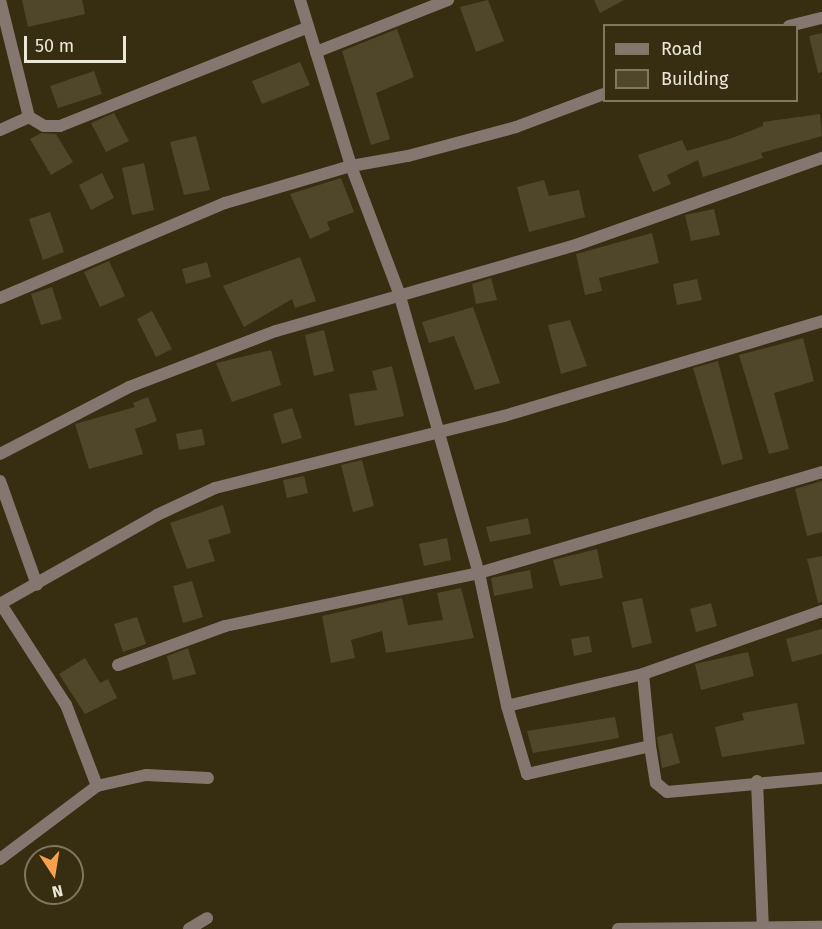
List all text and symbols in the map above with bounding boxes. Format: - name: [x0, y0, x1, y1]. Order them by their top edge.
- scale bar: [27, 24, 129, 62]
- legend: [603, 24, 798, 102]
- text: 50 m: [35, 35, 74, 57]
- text: Road: [661, 38, 703, 60]
- text: Building: [661, 68, 728, 90]
- north arrow: [24, 845, 84, 905]
- text: N: [50, 881, 65, 902]

